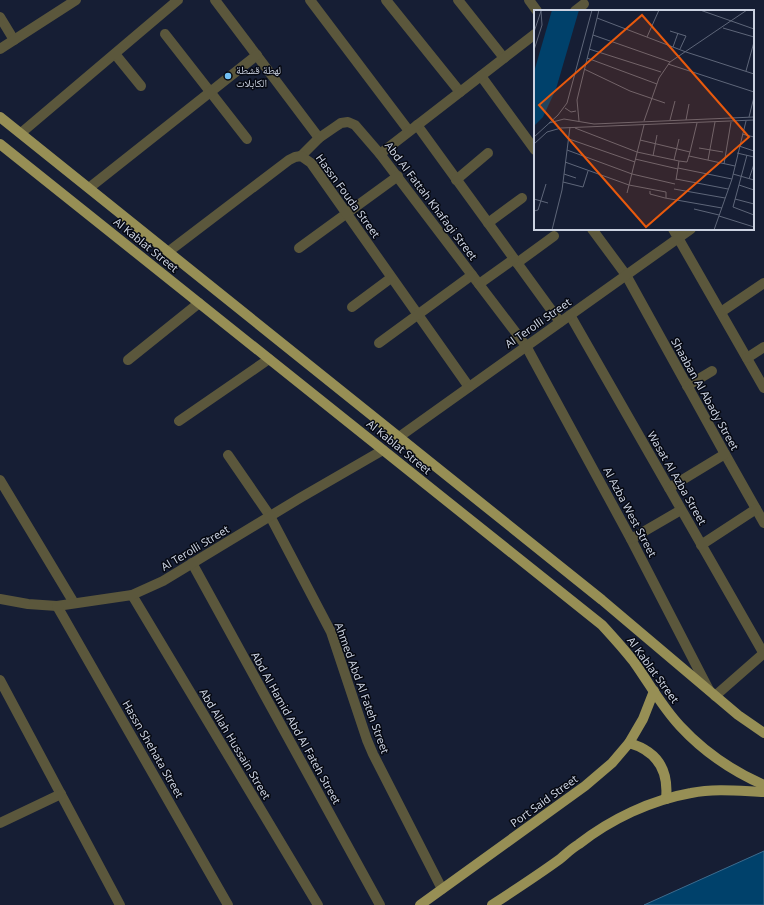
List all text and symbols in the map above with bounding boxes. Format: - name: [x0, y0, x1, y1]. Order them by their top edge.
- inset map: [534, 10, 754, 230]
- place label: لهطة قشطة الكابلات: [236, 62, 281, 90]
- marker: لهطة قشطة الكابلات: [223, 71, 233, 81]
- street label: Abd Al Fattah Khafagi Street: [382, 138, 481, 263]
- street label: Hassn Fouda Street: [313, 151, 384, 241]
- street label: Al Kablat Street: [111, 214, 182, 275]
- street label: Al Terolli Street: [502, 294, 574, 351]
- street label: Shaaban Al Abady Street: [668, 335, 743, 453]
- street label: Al Kablat Street: [364, 416, 435, 477]
- street label: Wasat Al Azba Street: [644, 428, 710, 527]
- street label: Al Azba West Street: [600, 464, 660, 559]
- street label: Al Terolli Street: [158, 521, 232, 574]
- street label: Ahmed Abd Al Fateh Street: [332, 620, 393, 755]
- street label: Al Kablat Street: [624, 633, 683, 706]
- street label: Abd Al Hamid Abd Al Fateh Street: [248, 649, 345, 807]
- street label: Abd Allah Hussain Street: [196, 686, 275, 802]
- street label: Hassn Shehata Street: [119, 697, 188, 800]
- street label: Port Said Street: [507, 771, 581, 830]

